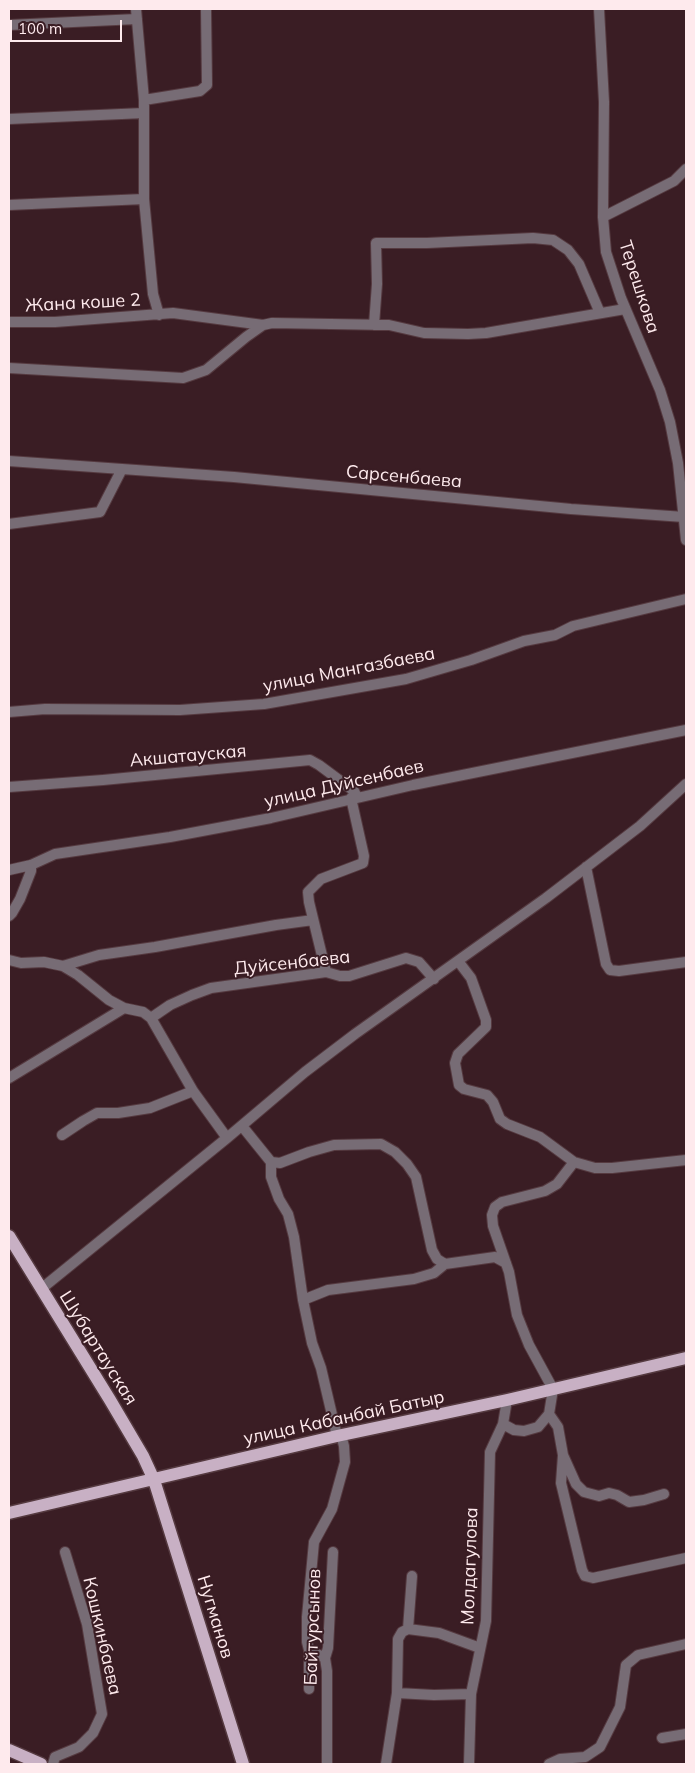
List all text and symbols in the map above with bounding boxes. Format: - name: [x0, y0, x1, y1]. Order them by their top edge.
- scale bar: [12, 10, 125, 42]
- text: 100 m: [18, 19, 62, 38]
- street label: Терешкова: [614, 238, 664, 336]
- street label: Жана коше 2: [25, 289, 141, 317]
- street label: Сарсенбаева: [345, 461, 463, 493]
- street label: улица Мангазбаева: [261, 643, 437, 697]
- street label: Акшатауская: [129, 740, 247, 772]
- street label: улица Дуйсенбаев: [262, 755, 426, 813]
- street label: Дуйсенбаева: [233, 946, 351, 980]
- street label: Шубартауская: [54, 1287, 142, 1409]
- street label: улица Кабанбай Батыр: [242, 1386, 446, 1450]
- street label: Молдагулова: [457, 1507, 483, 1625]
- street label: Байтурсынов: [300, 1568, 326, 1686]
- street label: Нугманов: [192, 1573, 238, 1661]
- street label: Кошкинбаева: [78, 1575, 126, 1697]

